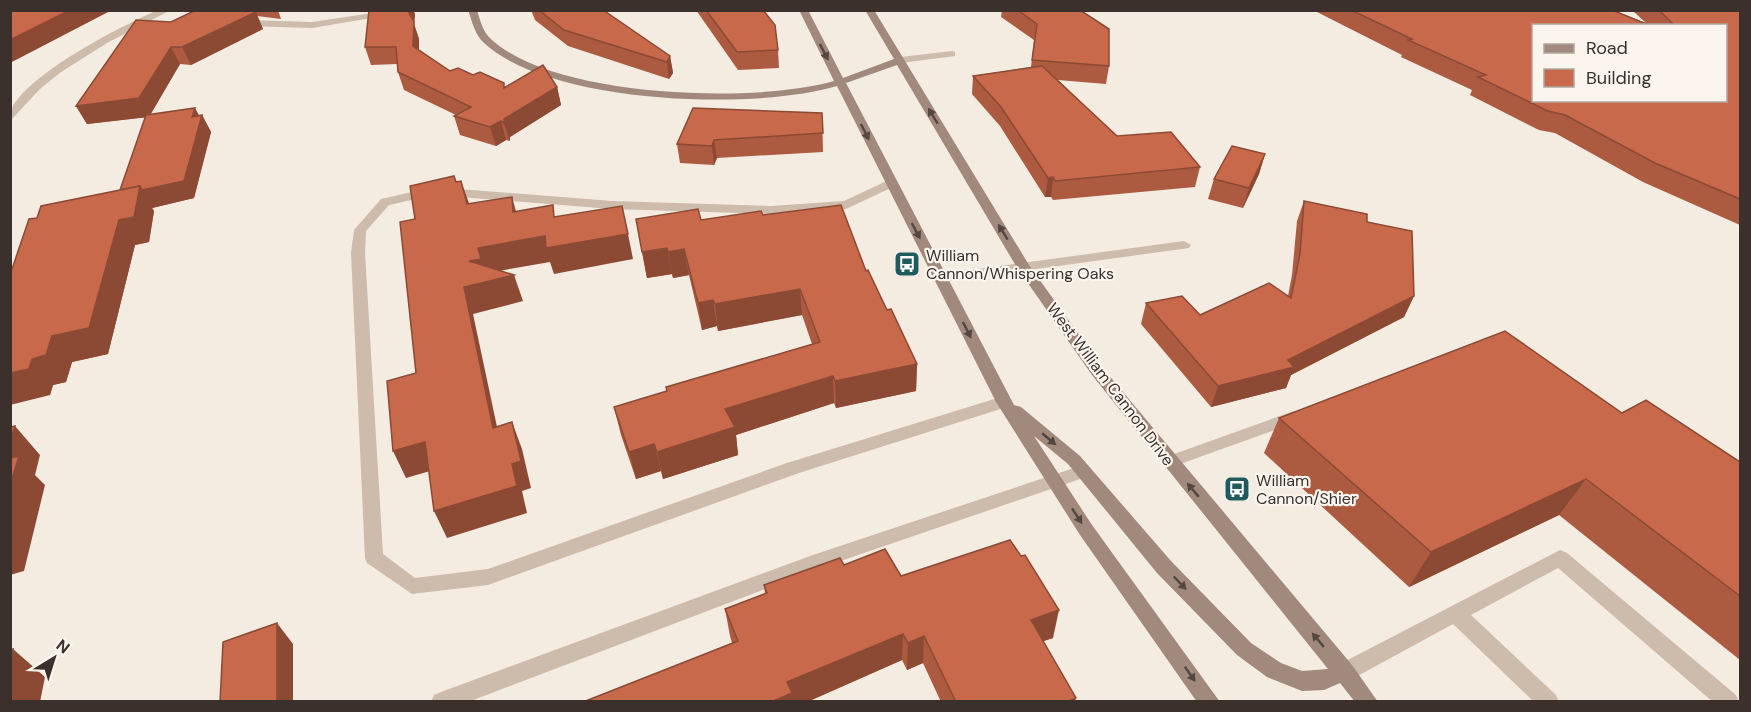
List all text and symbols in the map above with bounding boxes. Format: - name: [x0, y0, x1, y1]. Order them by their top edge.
- legend: [1532, 24, 1727, 102]
- text: Road: [1586, 36, 1628, 60]
- one-way arrow: [819, 43, 829, 61]
- text: Building: [1586, 66, 1651, 90]
- one-way arrow: [928, 108, 939, 124]
- one-way arrow: [860, 124, 870, 141]
- one-way arrow: [911, 222, 921, 239]
- one-way arrow: [997, 224, 1008, 240]
- place label: William Cannon/Whispering Oaks: [926, 245, 1114, 284]
- bus stop icon: William Cannon/Whispering Oaks: [892, 249, 922, 279]
- street label: West William Cannon Drive: [1042, 299, 1179, 470]
- one-way arrow: [962, 321, 972, 339]
- one-way arrow: [1041, 432, 1056, 445]
- place label: William Cannon/Shier: [1256, 470, 1357, 509]
- bus stop icon: William Cannon/Shier: [1222, 474, 1252, 504]
- one-way arrow: [1187, 483, 1200, 498]
- one-way arrow: [1071, 508, 1082, 524]
- one-way arrow: [1173, 575, 1187, 590]
- north arrow: [24, 628, 84, 688]
- one-way arrow: [1312, 632, 1325, 648]
- text: N: [52, 635, 74, 658]
- one-way arrow: [1184, 667, 1196, 682]

